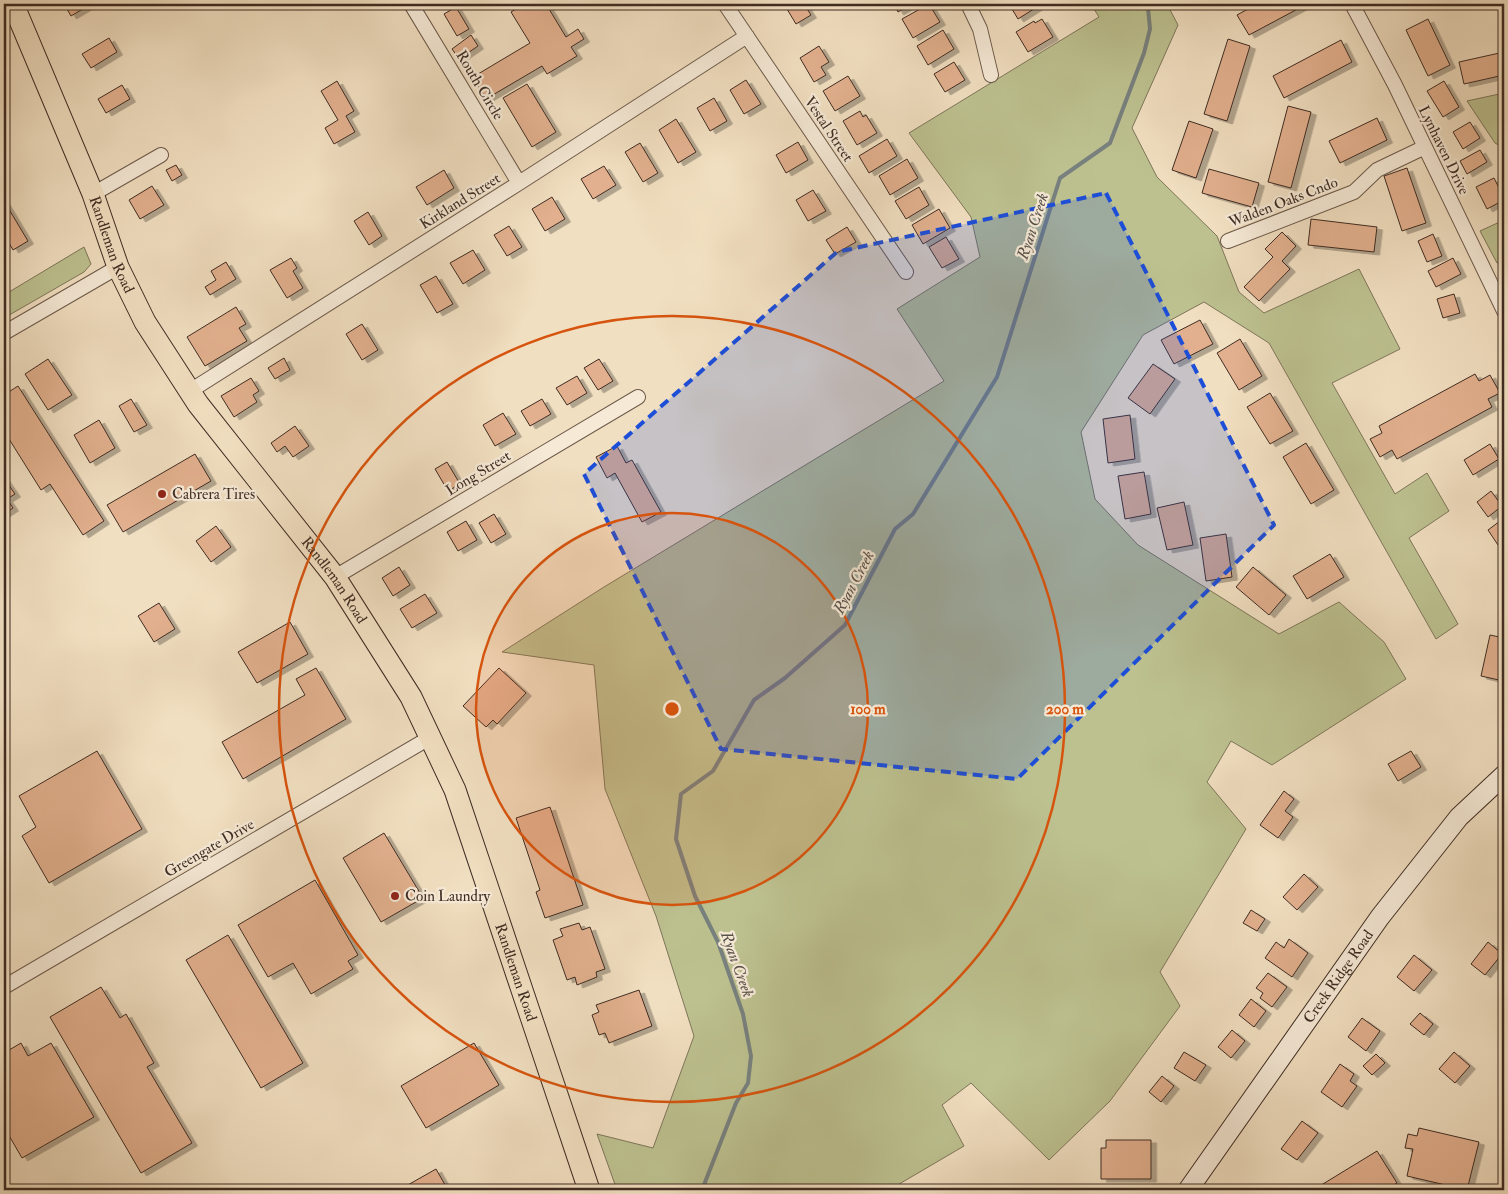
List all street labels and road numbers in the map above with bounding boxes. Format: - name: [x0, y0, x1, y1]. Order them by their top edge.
- street label: Routh Circle: [451, 47, 508, 124]
- street label: Vestal Street: [800, 93, 857, 166]
- street label: Lynhaven Drive: [1414, 103, 1473, 198]
- street label: Kirkland Street: [416, 169, 504, 234]
- street label: Walden Oaks Cndo: [1225, 173, 1340, 232]
- street label: Randleman Road: [84, 194, 139, 297]
- street label: Long Street: [442, 447, 514, 500]
- street label: Randleman Road: [297, 533, 371, 628]
- street label: Greengate Drive: [161, 815, 258, 882]
- street label: Randleman Road: [490, 921, 541, 1024]
- street label: Creek Ridge Road: [1299, 926, 1378, 1027]

